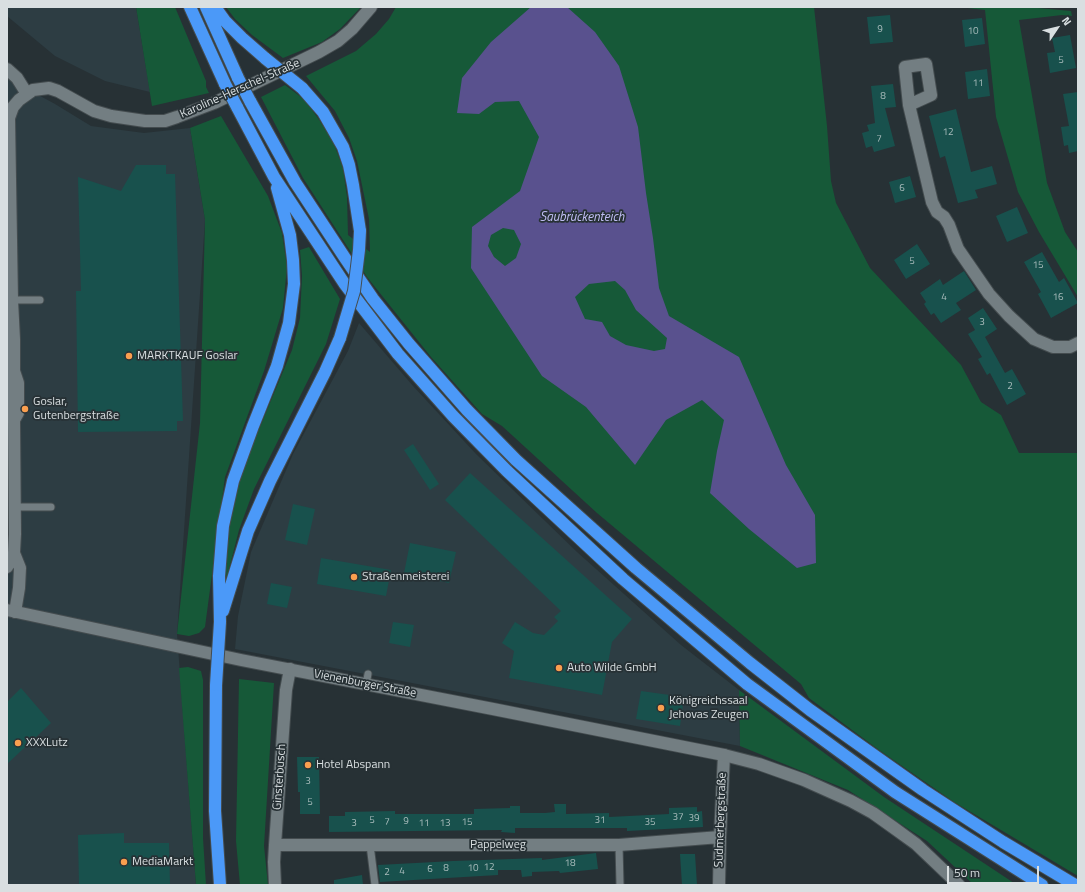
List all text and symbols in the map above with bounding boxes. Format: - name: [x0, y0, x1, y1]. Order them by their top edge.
- north arrow: [1037, 8, 1077, 48]
- text: N: [1058, 13, 1076, 29]
- house number: 9: [877, 24, 883, 36]
- house number: 10: [967, 26, 979, 38]
- house number: 5: [1058, 55, 1064, 67]
- street label: Karoline-Herschel-Straße: [178, 56, 302, 122]
- house number: 11: [972, 78, 984, 90]
- house number: 8: [880, 91, 886, 103]
- house number: 12: [942, 127, 954, 139]
- house number: 7: [876, 134, 882, 146]
- house number: 6: [899, 183, 905, 195]
- water label: Saubrückenteich: [540, 210, 624, 226]
- house number: 5: [909, 256, 915, 268]
- house number: 15: [1032, 260, 1044, 272]
- house number: 4: [941, 292, 947, 304]
- house number: 16: [1052, 292, 1064, 304]
- house number: 3: [979, 317, 985, 329]
- place label: MARKTKAUF Goslar: [137, 349, 238, 363]
- marker: MARKTKAUF Goslar: [124, 351, 134, 361]
- house number: 2: [1007, 381, 1013, 393]
- place label: Goslar, Gutenbergstraße: [33, 395, 119, 423]
- marker: Goslar, Gutenbergstraße: [20, 404, 30, 414]
- place label: Straßenmeisterei: [362, 570, 449, 584]
- marker: Straßenmeisterei: [349, 572, 359, 582]
- place label: Auto Wilde GmbH: [567, 661, 657, 675]
- marker: Auto Wilde GmbH: [554, 663, 564, 673]
- street label: Vienenburger Straße: [313, 667, 417, 701]
- place label: Königreichssaal Jehovas Zeugen: [669, 694, 748, 722]
- marker: Königreichssaal Jehovas Zeugen: [656, 703, 666, 713]
- place label: XXXLutz: [26, 736, 68, 750]
- marker: XXXLutz: [13, 738, 23, 748]
- street label: Ginsterbusch: [271, 743, 289, 811]
- place label: Hotel Abspann: [316, 758, 390, 772]
- marker: Hotel Abspann: [303, 760, 313, 770]
- street label: Sudmerbergstraße: [712, 772, 730, 868]
- house number: 3: [305, 776, 311, 788]
- house number: 5: [307, 797, 313, 809]
- house number: 37: [672, 812, 684, 824]
- house number: 39: [688, 813, 700, 825]
- house number: 5: [369, 815, 375, 827]
- house number: 31: [594, 815, 606, 827]
- house number: 9: [403, 816, 409, 828]
- house number: 7: [384, 817, 390, 829]
- house number: 15: [461, 817, 473, 829]
- house number: 35: [644, 817, 656, 829]
- house number: 3: [351, 818, 357, 830]
- house number: 11: [418, 818, 430, 830]
- house number: 13: [439, 818, 451, 830]
- street label: Pappelweg: [470, 838, 526, 852]
- place label: MediaMarkt: [132, 855, 193, 869]
- marker: MediaMarkt: [119, 857, 129, 867]
- house number: 18: [564, 858, 576, 870]
- scale bar: [949, 858, 1041, 884]
- house number: 12: [483, 862, 495, 874]
- house number: 8: [443, 863, 449, 875]
- house number: 10: [467, 863, 479, 875]
- text: 50 m: [954, 863, 980, 882]
- house number: 6: [427, 864, 433, 876]
- house number: 4: [399, 866, 405, 878]
- house number: 2: [384, 867, 390, 879]

